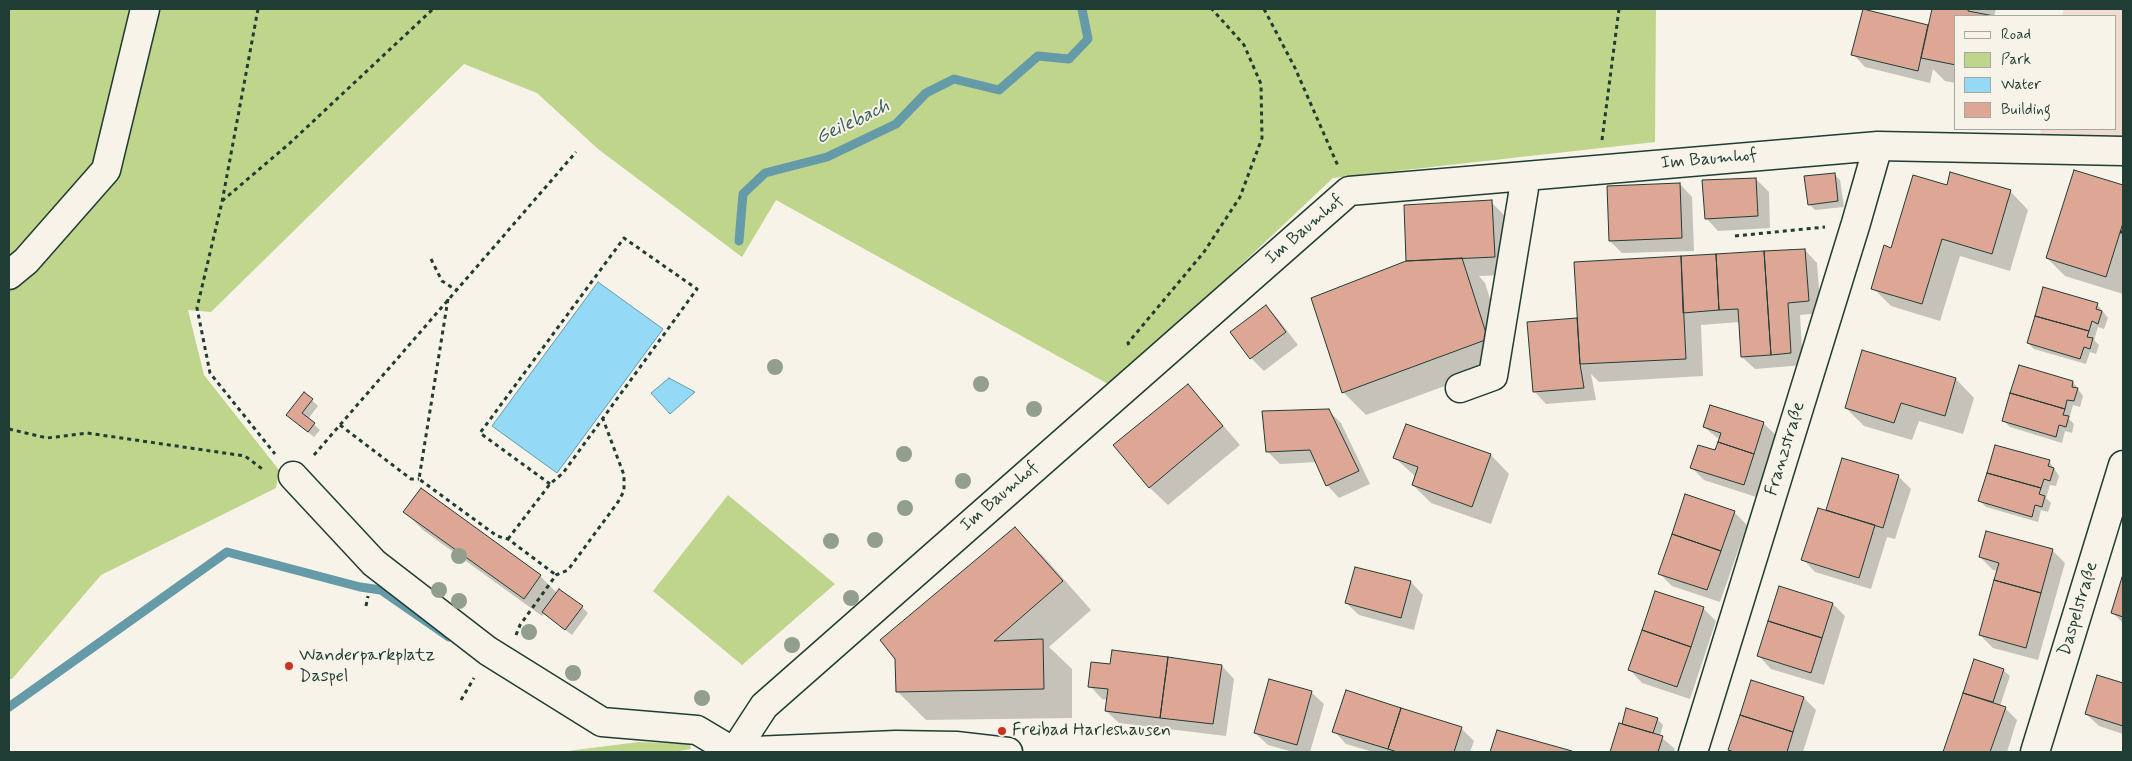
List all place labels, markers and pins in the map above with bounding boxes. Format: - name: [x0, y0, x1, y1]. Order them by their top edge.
- place label: Wanderparkplatz Daspel: [299, 645, 435, 688]
- marker: Wanderparkplatz Daspel: [283, 660, 295, 672]
- place label: Freibad Harleshausen: [1012, 720, 1171, 742]
- marker: Freibad Harleshausen: [996, 725, 1008, 737]

